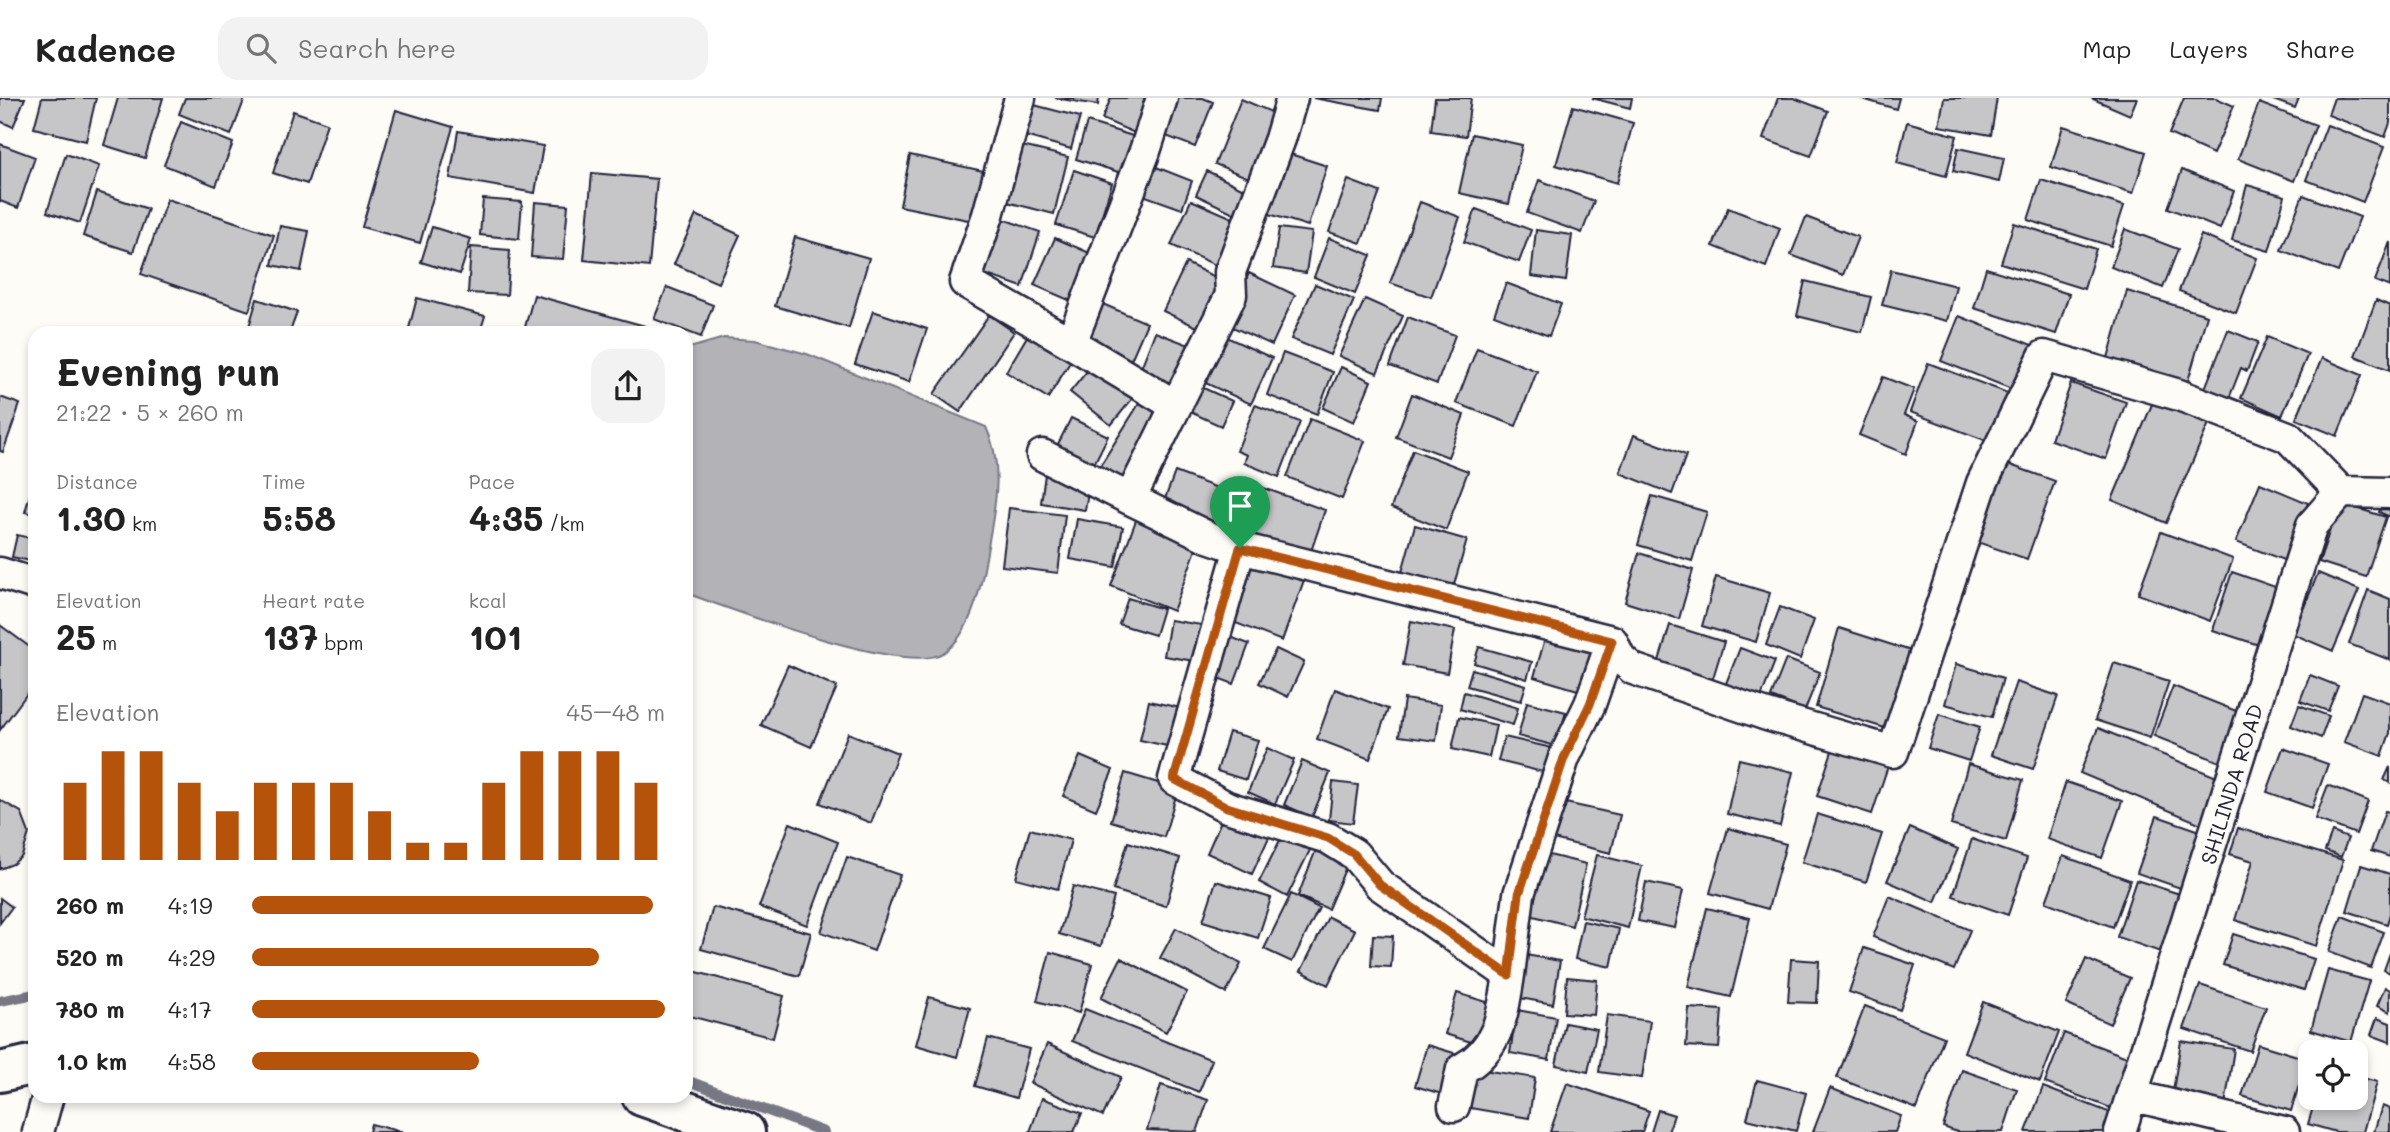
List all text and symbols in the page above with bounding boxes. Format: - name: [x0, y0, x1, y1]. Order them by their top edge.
- search box: [218, 17, 708, 80]
- text: Kadence: [35, 27, 176, 70]
- icon: search: [242, 29, 280, 67]
- text: Search here: [298, 31, 456, 65]
- text: Map: [2083, 33, 2131, 64]
- text: Layers: [2169, 33, 2248, 64]
- text: Share: [2286, 33, 2355, 64]
- text: Evening run: [56, 346, 280, 396]
- button: share: [591, 349, 665, 423]
- text: 21:22 · 5 × 260 m: [56, 397, 244, 427]
- text: Distance: [56, 469, 138, 494]
- text: Time: [262, 469, 306, 494]
- text: Pace: [469, 469, 515, 494]
- pin: [1210, 476, 1270, 548]
- icon: arrive: [1221, 487, 1259, 525]
- text: 1.30: [56, 494, 126, 540]
- text: 5:58: [262, 494, 336, 540]
- text: 4:35: [469, 494, 543, 540]
- text: km: [126, 511, 157, 536]
- text: /km: [543, 511, 585, 536]
- text: Elevation: [56, 588, 141, 613]
- text: Heart rate: [262, 588, 365, 613]
- text: kcal: [469, 588, 507, 613]
- text: 25: [56, 613, 96, 659]
- text: 137: [262, 613, 318, 659]
- text: 101: [469, 613, 522, 659]
- text: m: [96, 630, 117, 655]
- text: bpm: [318, 630, 363, 655]
- text: Elevation: [56, 697, 159, 727]
- text: 45–48 m: [566, 697, 665, 727]
- street label: SHILINDA ROAD: [2194, 700, 2268, 868]
- text: 260 m: [56, 890, 124, 920]
- text: 4:19: [168, 890, 213, 920]
- text: 520 m: [56, 942, 124, 972]
- text: 4:29: [168, 942, 215, 972]
- text: 780 m: [56, 994, 124, 1024]
- text: 4:17: [168, 994, 212, 1024]
- map controls: [2298, 1040, 2368, 1110]
- button: locate: [2298, 1040, 2368, 1110]
- text: 1.0 km: [56, 1046, 127, 1076]
- text: 4:58: [168, 1046, 216, 1076]

